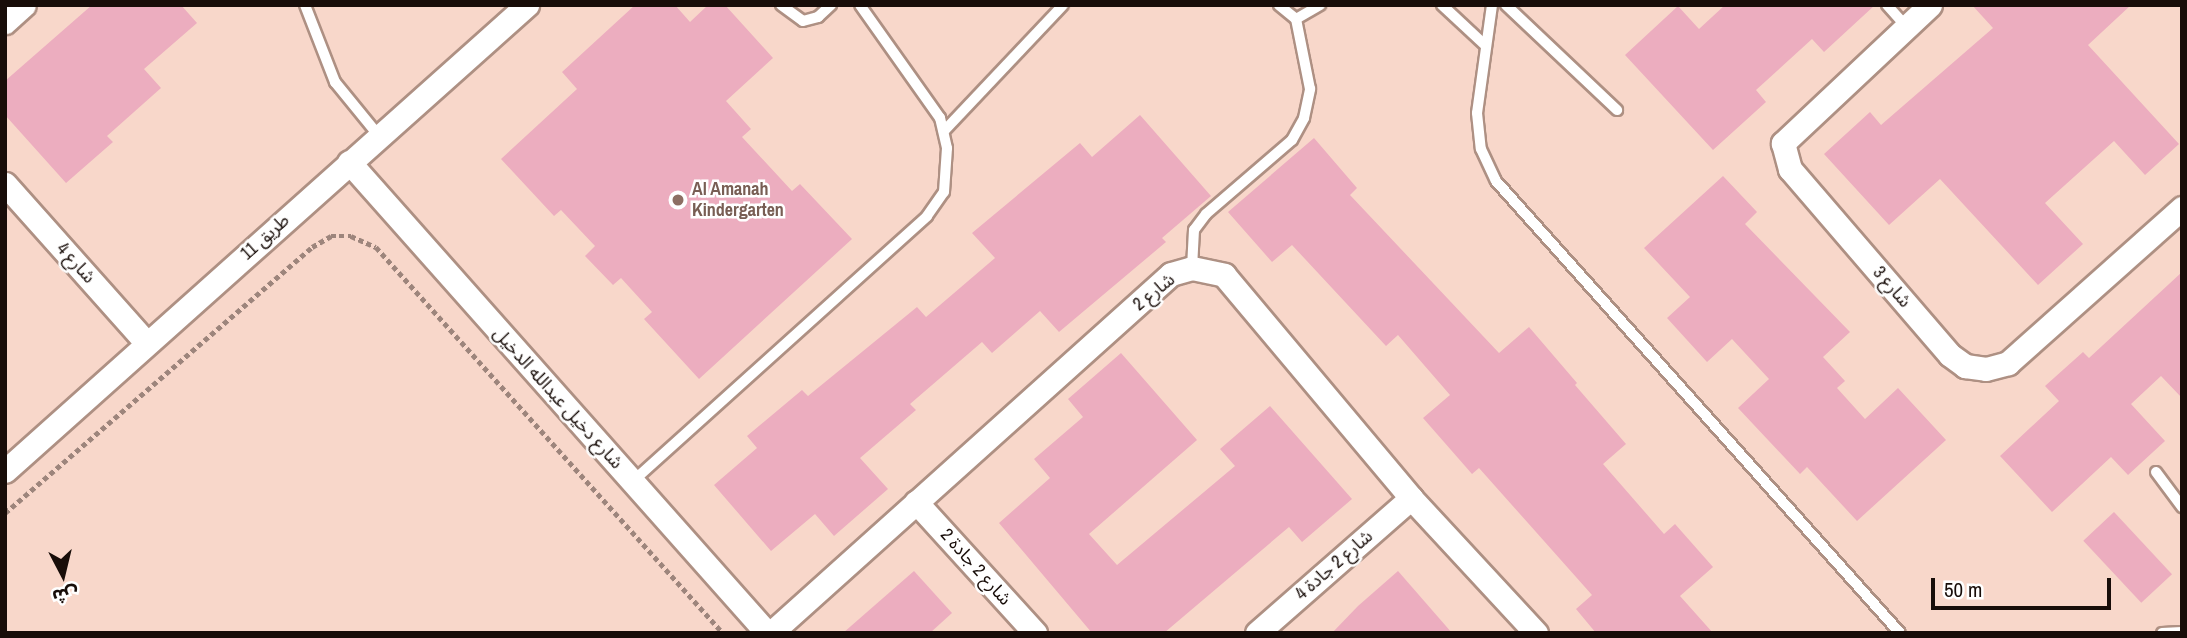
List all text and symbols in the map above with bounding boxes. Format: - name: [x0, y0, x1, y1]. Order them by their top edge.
- place label: Al Amanah Kindergarten: [692, 179, 784, 222]
- marker: Al Amanah Kindergarten: [670, 192, 686, 208]
- street label: طريق 11: [236, 210, 294, 264]
- street label: شارع 4: [52, 238, 100, 288]
- street label: شارع 3: [1868, 262, 1916, 312]
- street label: شارع 2: [1129, 269, 1179, 315]
- street label: شارع دخيل عبدالله الدخيل: [489, 323, 627, 473]
- street label: شارع 2 جادة 2: [936, 524, 1016, 610]
- street label: شارع 2 جادة 4: [1291, 526, 1377, 604]
- north arrow: [28, 540, 98, 610]
- scale bar: [1935, 564, 2115, 608]
- text: 50 m: [1944, 575, 1982, 604]
- text: ش: [51, 581, 80, 610]

